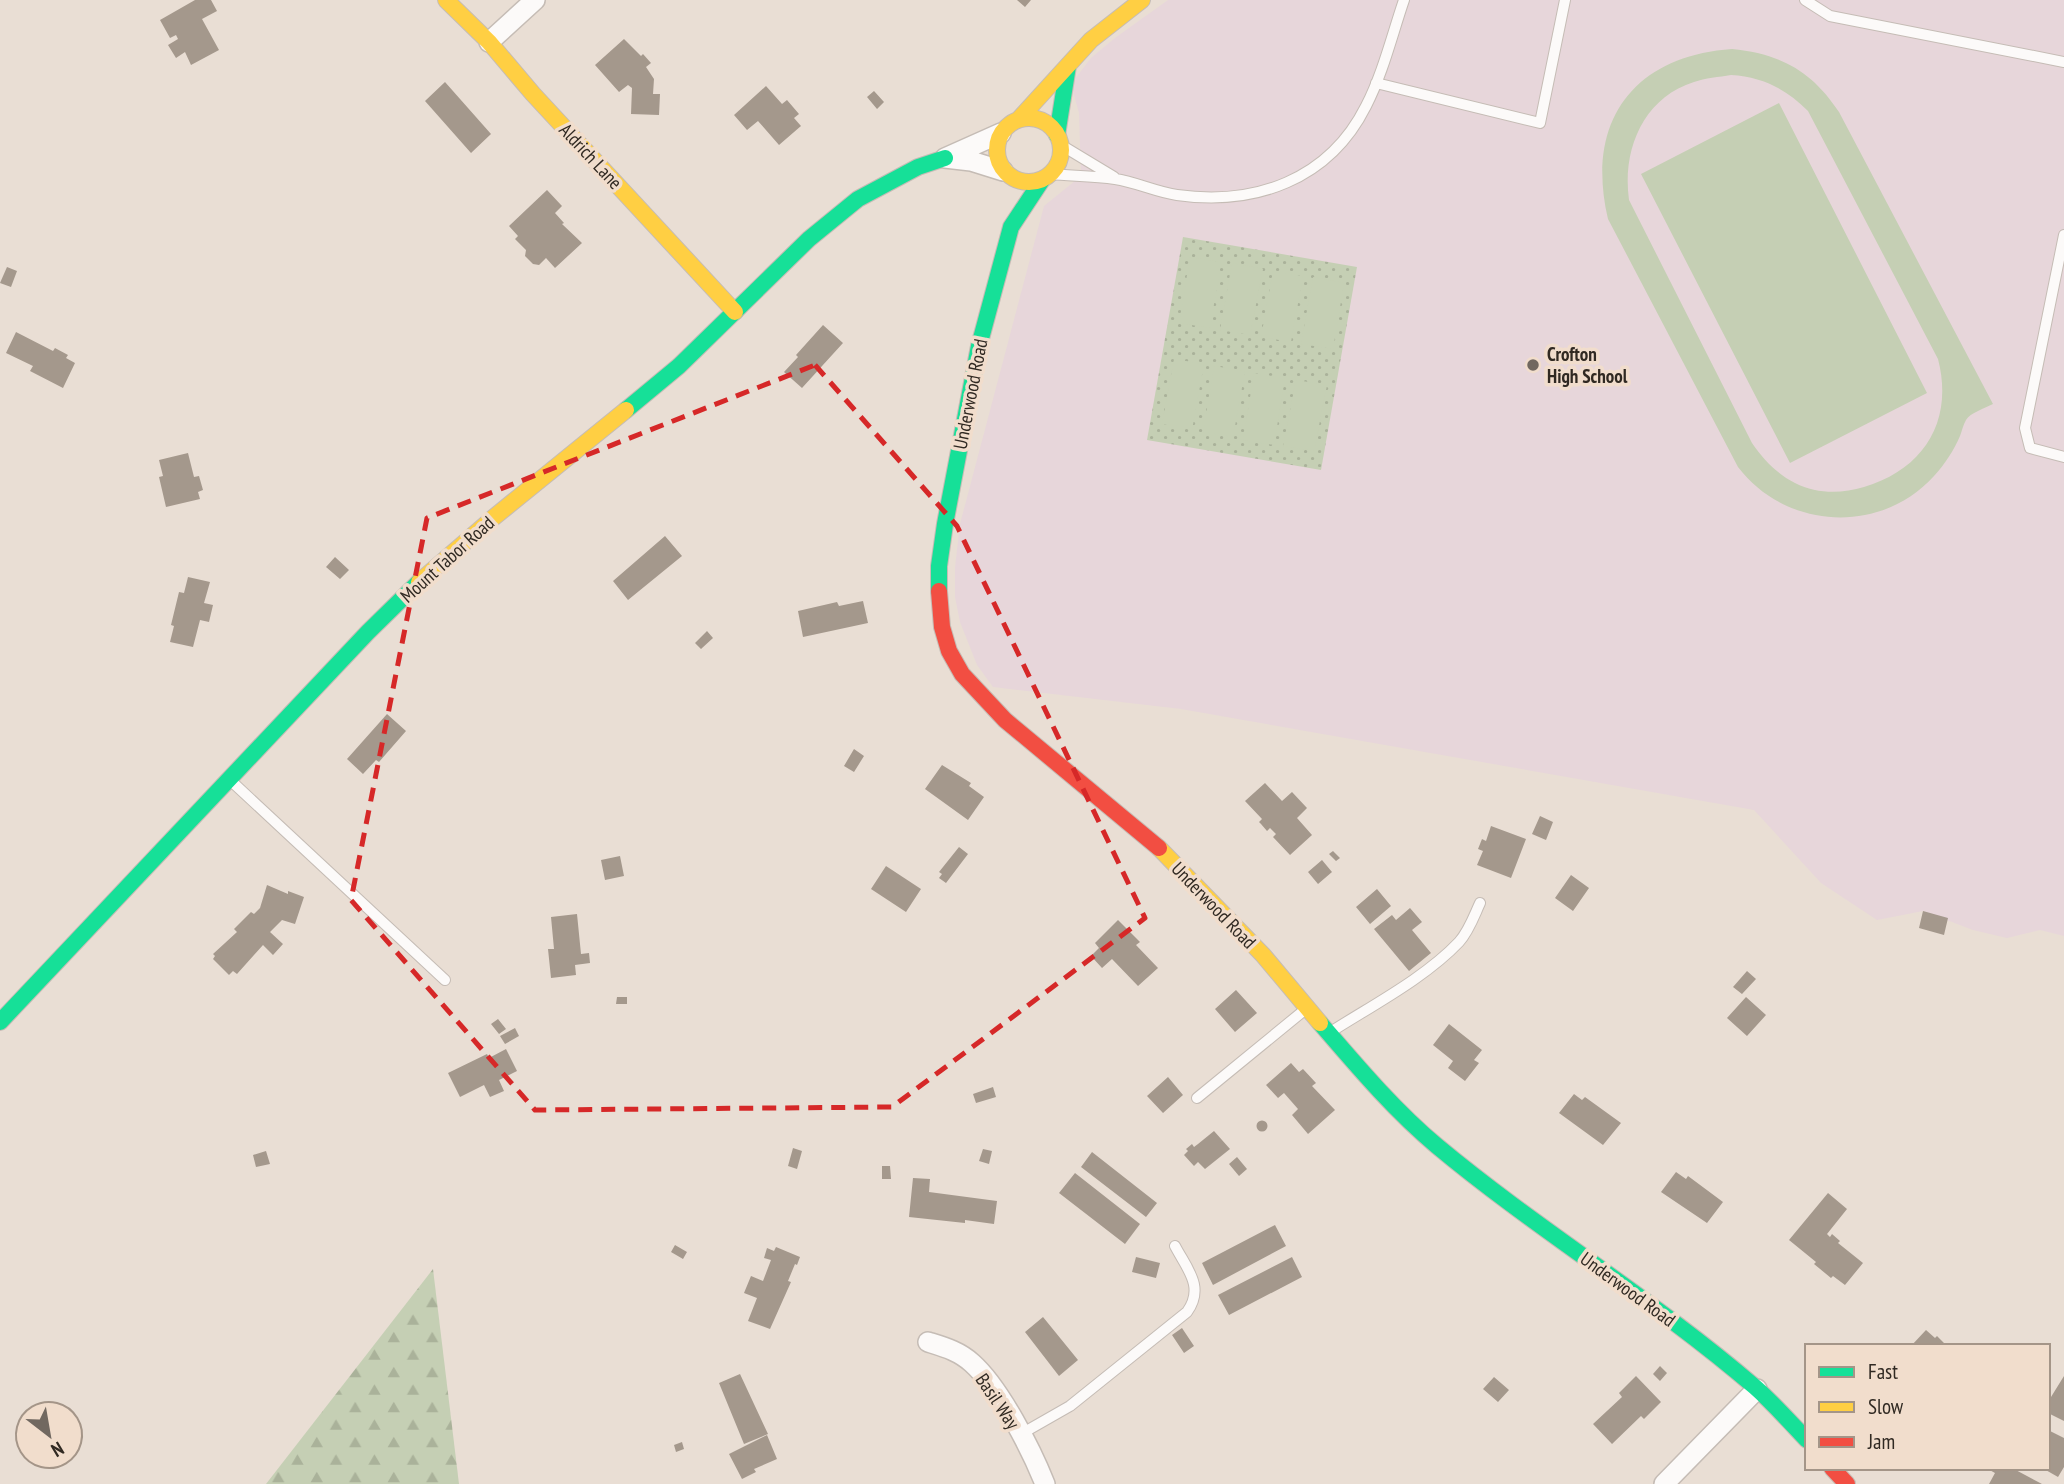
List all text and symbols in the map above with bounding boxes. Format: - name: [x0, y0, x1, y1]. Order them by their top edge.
- street label: Aldrich Lane: [554, 118, 628, 194]
- street label: Underwood Road: [948, 337, 992, 451]
- place label: Crofton High School: [1547, 342, 1628, 388]
- marker: Crofton High School: [1525, 357, 1541, 373]
- street label: Mount Tabor Road: [395, 511, 499, 607]
- street label: Underwood Road: [1167, 857, 1261, 953]
- street label: Underwood Road: [1576, 1246, 1680, 1332]
- legend: [1805, 1344, 2050, 1470]
- text: Fast: [1868, 1358, 1898, 1385]
- street label: Basil Way: [971, 1369, 1026, 1434]
- text: Slow: [1868, 1393, 1904, 1420]
- north arrow: [14, 1400, 84, 1470]
- text: Jam: [1867, 1428, 1895, 1455]
- text: N: [47, 1437, 68, 1463]

